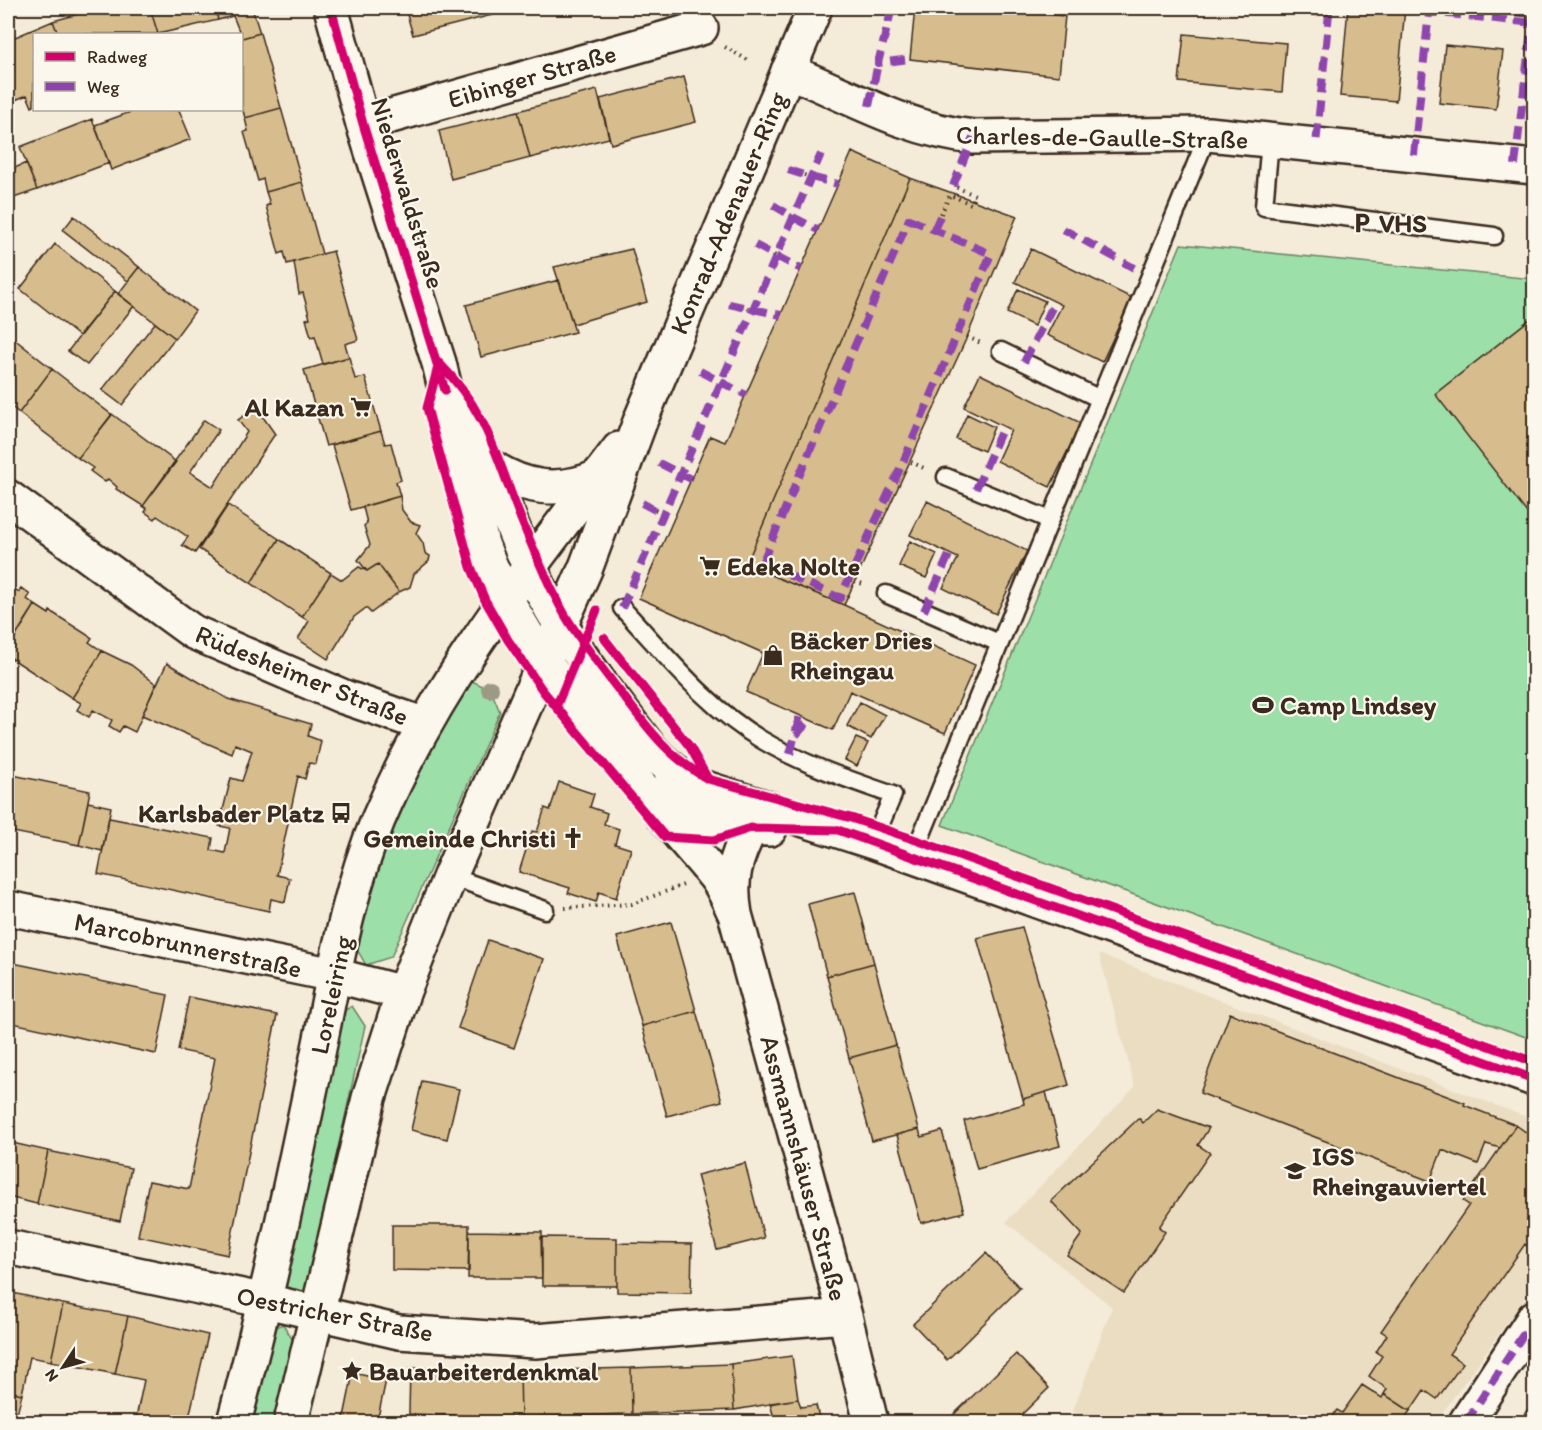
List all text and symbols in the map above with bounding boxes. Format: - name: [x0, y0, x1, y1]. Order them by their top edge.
- legend: [33, 33, 243, 111]
- street label: Eibinger Straße: [444, 37, 620, 115]
- text: Radweg: [87, 46, 148, 68]
- text: Weg: [87, 76, 120, 98]
- street label: Konrad-Adenauer-Ring: [662, 86, 794, 339]
- street label: Niederwaldstraße: [364, 93, 452, 293]
- street label: Charles-de-Gaulle-Straße: [956, 118, 1248, 156]
- place label: VHS: [1379, 207, 1427, 239]
- parking icon: VHS: [1350, 211, 1374, 235]
- place label: Al Kazan: [244, 391, 344, 423]
- supermarket icon: Al Kazan: [349, 395, 373, 419]
- place label: Edeka Nolte: [727, 550, 860, 582]
- supermarket icon: Edeka Nolte: [698, 554, 722, 578]
- street label: Rüdesheimer Straße: [191, 618, 413, 732]
- place label: Bäcker Dries Rheingau: [790, 624, 933, 686]
- shop icon: Bäcker Dries Rheingau: [761, 643, 785, 667]
- place label: Camp Lindsey: [1280, 689, 1437, 721]
- sports icon: Camp Lindsey: [1251, 693, 1275, 717]
- place label: Karlsbader Platz: [138, 797, 325, 829]
- bus stop icon: Karlsbader Platz: [329, 801, 353, 825]
- place label: Gemeinde Christi: [363, 822, 556, 854]
- church icon: Gemeinde Christi: [561, 826, 585, 850]
- street label: Marcobrunnerstraße: [71, 905, 305, 985]
- street label: Loreleiring: [303, 932, 359, 1057]
- street label: Assmannshäuser Straße: [753, 1032, 855, 1304]
- place label: IGS Rheingauviertel: [1312, 1140, 1487, 1202]
- school or university icon: IGS Rheingauviertel: [1283, 1159, 1307, 1183]
- street label: Oestricher Straße: [234, 1279, 436, 1349]
- north arrow: [33, 1337, 93, 1397]
- place label: Bauarbeiterdenkmal: [369, 1355, 599, 1387]
- place icon: Bauarbeiterdenkmal: [340, 1359, 364, 1383]
- text: N: [40, 1366, 62, 1385]

